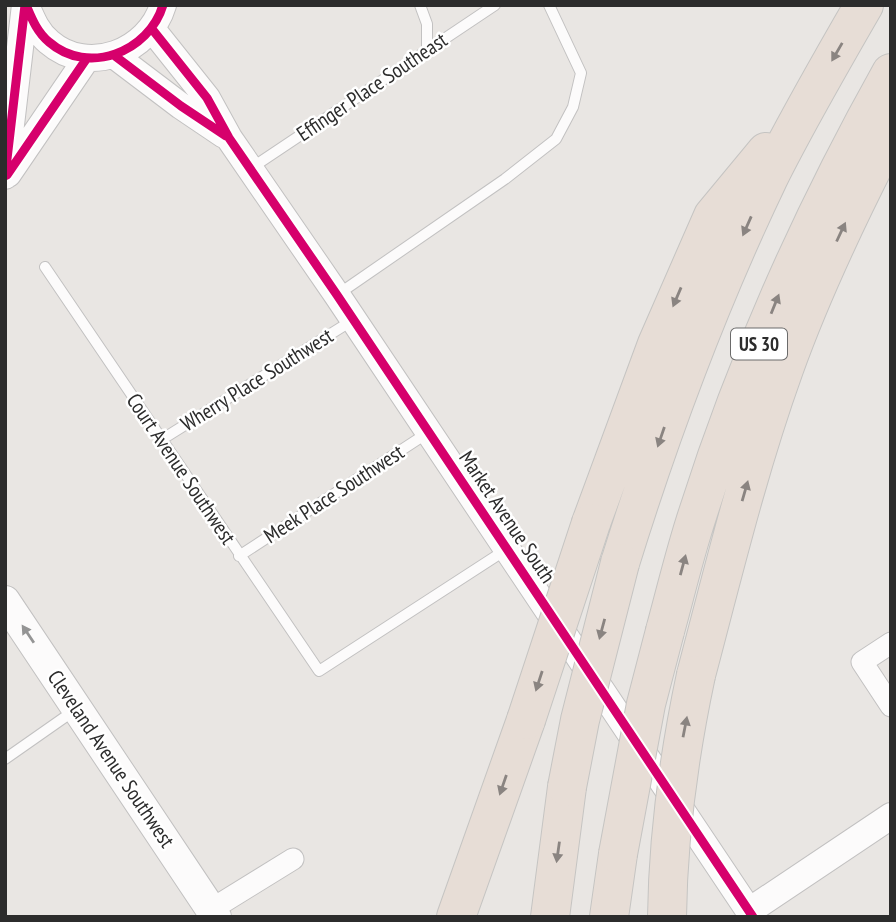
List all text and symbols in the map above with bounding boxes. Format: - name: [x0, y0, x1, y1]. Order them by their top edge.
- street label: Effinger Place Southeast: [291, 26, 452, 147]
- one-way arrow: [831, 43, 843, 62]
- one-way arrow: [741, 216, 753, 236]
- one-way arrow: [836, 222, 847, 242]
- one-way arrow: [672, 286, 683, 307]
- one-way arrow: [770, 294, 781, 315]
- street label: Wherry Place Southwest: [176, 322, 338, 437]
- road number: US 30: [731, 328, 787, 360]
- street label: Court Avenue Southwest: [121, 388, 242, 550]
- one-way arrow: [655, 426, 666, 447]
- street label: Meek Place Southwest: [259, 438, 409, 549]
- street label: Market Avenue South: [453, 446, 562, 588]
- one-way arrow: [740, 480, 750, 501]
- one-way arrow: [678, 554, 689, 576]
- one-way arrow: [596, 618, 607, 640]
- one-way arrow: [22, 625, 35, 644]
- street label: Cleveland Avenue Southwest: [42, 665, 181, 853]
- one-way arrow: [533, 670, 544, 691]
- one-way arrow: [680, 716, 691, 738]
- one-way arrow: [497, 774, 508, 795]
- one-way arrow: [552, 841, 563, 863]

